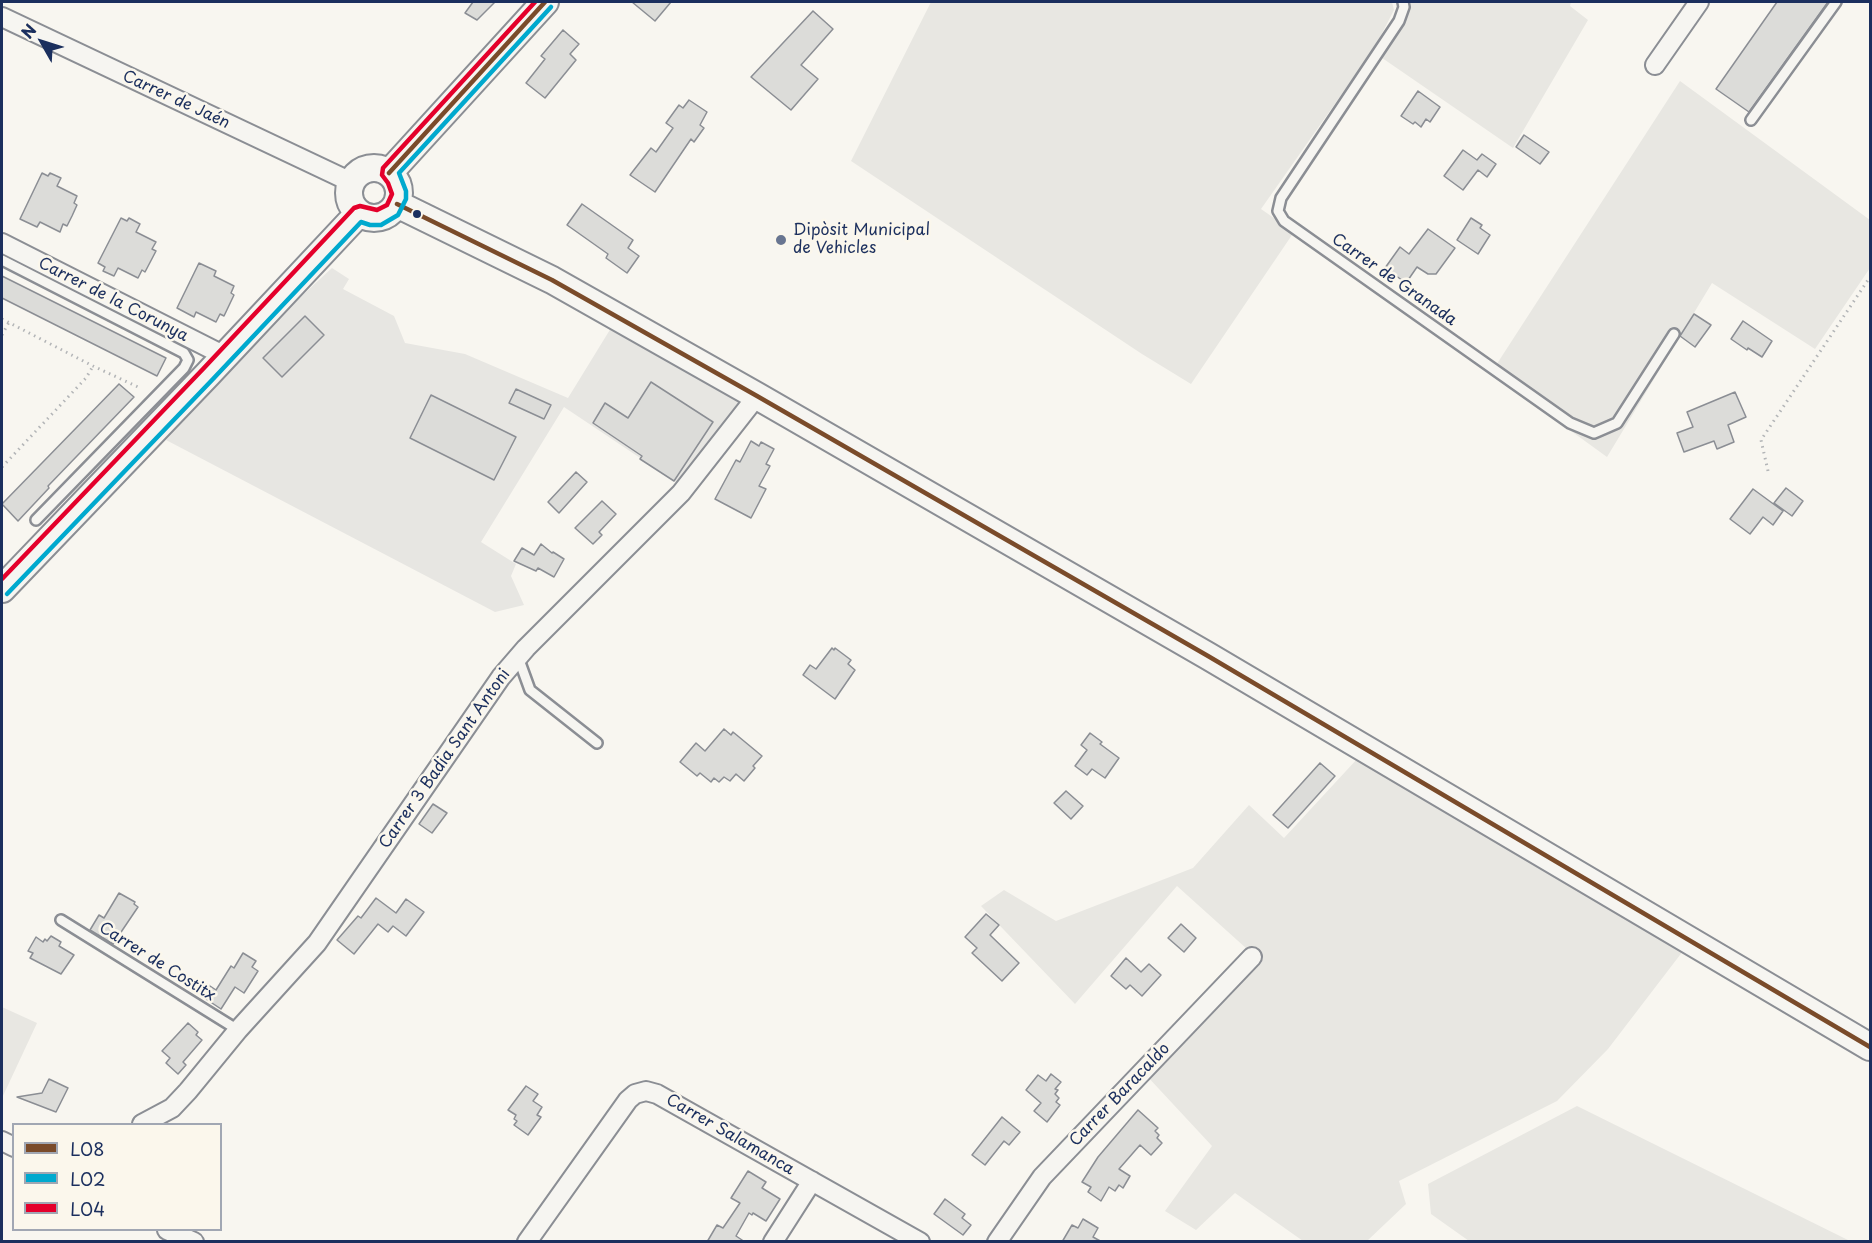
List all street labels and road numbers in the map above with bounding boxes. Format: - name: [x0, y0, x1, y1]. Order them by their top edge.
- street label: Carrer de Jaén: [119, 67, 233, 133]
- street label: Carrer de Granada: [1328, 230, 1460, 330]
- street label: Carrer de la Corunya: [35, 254, 191, 346]
- street label: Carrer 3 Badia Sant Antoni: [375, 665, 515, 853]
- street label: Carrer de Costitx: [95, 919, 219, 1005]
- street label: Carrer Baracaldo: [1066, 1039, 1174, 1151]
- street label: Carrer Salamanca: [662, 1090, 798, 1180]

